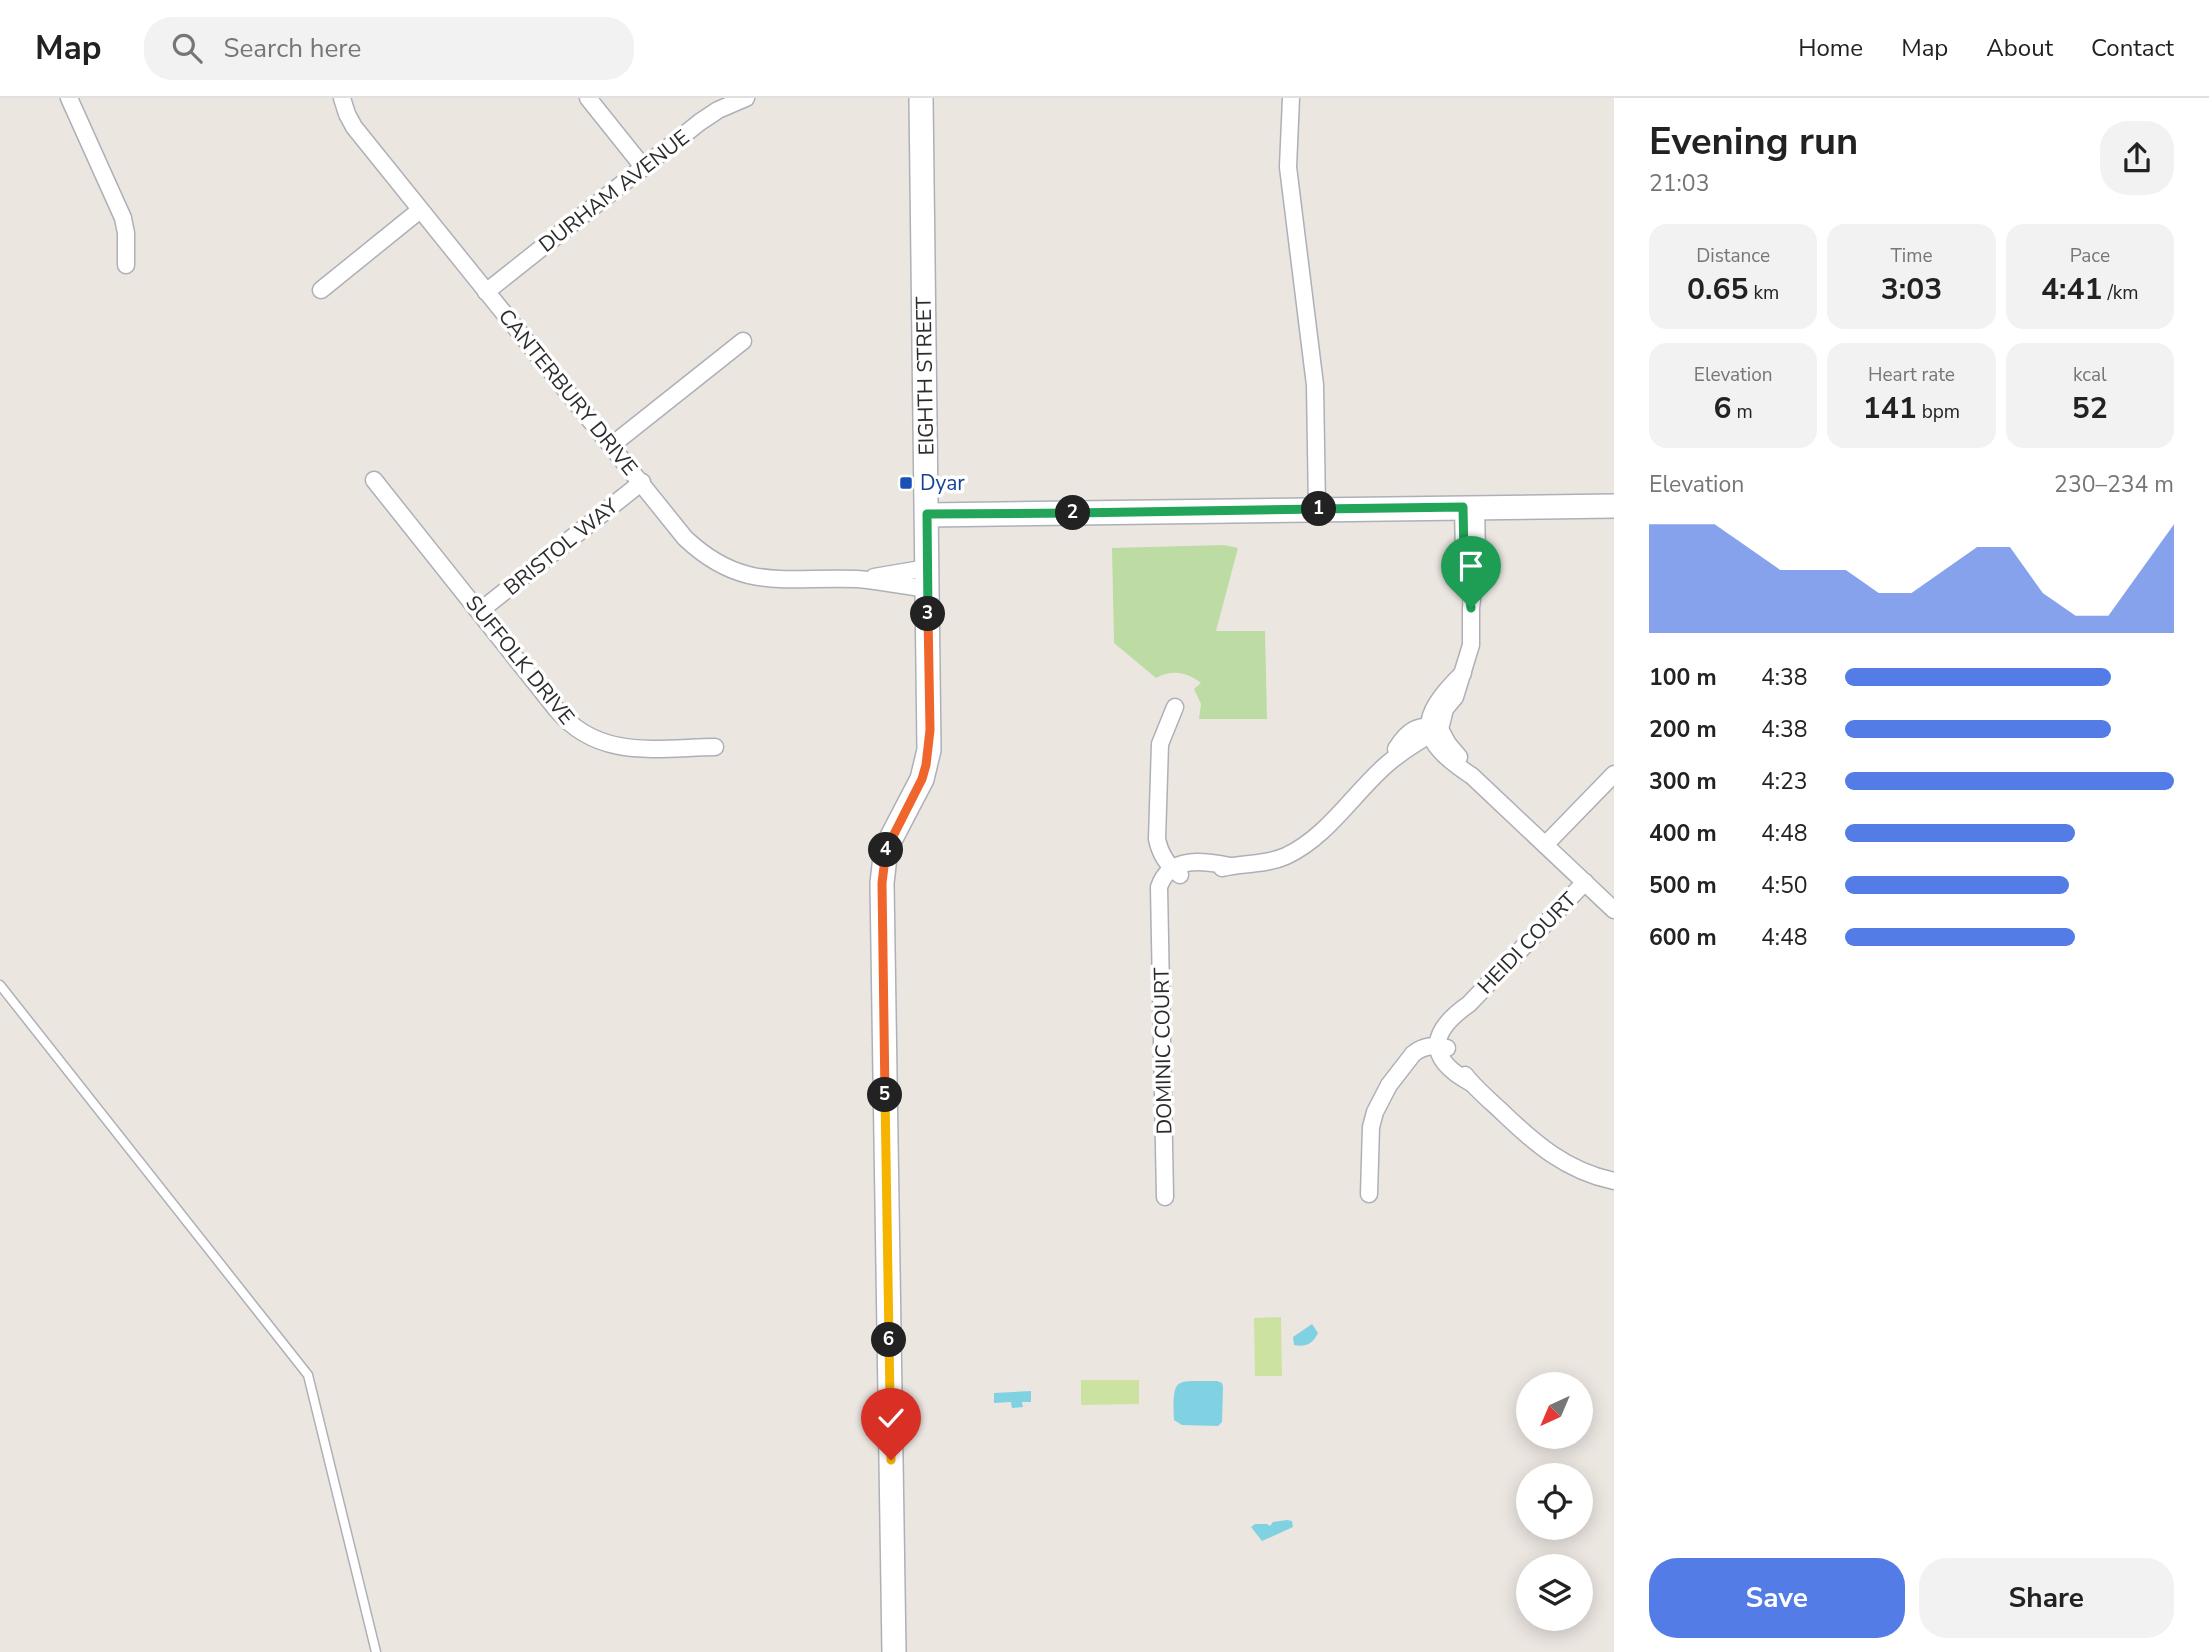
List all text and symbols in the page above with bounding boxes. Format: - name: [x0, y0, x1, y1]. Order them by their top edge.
- search box: [144, 17, 634, 80]
- text: Map: [35, 26, 102, 71]
- icon: search: [168, 29, 206, 67]
- text: Search here: [224, 31, 361, 66]
- text: Home: [1798, 32, 1863, 64]
- text: Map: [1901, 32, 1948, 64]
- text: About: [1986, 32, 2053, 64]
- text: Contact: [2091, 32, 2174, 64]
- text: Evening run: [1649, 116, 1858, 167]
- button: share: [2100, 121, 2174, 195]
- street label: DURHAM AVENUE: [533, 123, 695, 259]
- text: 21:03: [1649, 168, 1709, 199]
- text: Distance: [1696, 243, 1770, 269]
- text: Time: [1890, 243, 1933, 269]
- text: Pace: [2070, 243, 2110, 269]
- text: 0.65: [1687, 269, 1749, 310]
- text: 3:03: [1881, 269, 1942, 310]
- text: 4:41: [2041, 269, 2103, 310]
- text: km: [1749, 280, 1779, 306]
- text: /km: [2103, 280, 2139, 306]
- street label: EIGHTH STREET: [910, 296, 940, 456]
- street label: CANTERBURY DRIVE: [492, 303, 644, 481]
- text: Elevation: [1694, 362, 1773, 388]
- text: Heart rate: [1868, 362, 1955, 388]
- text: kcal: [2073, 362, 2107, 388]
- text: 6: [1714, 388, 1732, 429]
- text: 141: [1863, 388, 1917, 429]
- text: 52: [2072, 388, 2108, 429]
- text: m: [1732, 399, 1753, 425]
- text: bpm: [1917, 399, 1960, 425]
- place label: Dyar: [920, 469, 965, 497]
- text: Elevation: [1649, 469, 1744, 500]
- text: 230–234 m: [2054, 469, 2174, 500]
- marker: Dyar: [898, 475, 914, 491]
- street label: BRISTOL WAY: [498, 492, 624, 602]
- pin: 1: [1302, 492, 1336, 526]
- text: 1: [1313, 495, 1324, 521]
- pin: 2: [1056, 496, 1090, 530]
- text: 2: [1067, 499, 1078, 525]
- pin: [1441, 536, 1501, 608]
- icon: arrive: [1452, 547, 1490, 585]
- street label: SUFFOLK DRIVE: [459, 590, 581, 730]
- pin: 3: [911, 596, 946, 632]
- text: 3: [922, 600, 933, 626]
- text: 100 m: [1649, 662, 1717, 693]
- text: 4:38: [1761, 662, 1808, 693]
- text: 200 m: [1649, 714, 1717, 745]
- text: 4:38: [1761, 714, 1808, 745]
- text: 300 m: [1649, 766, 1717, 797]
- text: 4:23: [1761, 766, 1808, 797]
- text: 400 m: [1649, 818, 1717, 849]
- text: 4:48: [1761, 818, 1808, 849]
- pin: 4: [868, 832, 903, 868]
- text: 4: [880, 836, 891, 862]
- text: 500 m: [1649, 870, 1717, 901]
- text: 4:50: [1761, 870, 1808, 901]
- street label: HEIDI COURT: [1471, 886, 1583, 1000]
- text: 600 m: [1649, 922, 1717, 953]
- text: 4:48: [1761, 922, 1808, 953]
- street label: DOMINIC COURT: [1148, 967, 1178, 1135]
- pin: 5: [868, 1077, 903, 1112]
- text: 5: [879, 1081, 890, 1107]
- pin: 6: [872, 1322, 906, 1358]
- text: 6: [883, 1326, 894, 1352]
- north arrow: [1516, 1372, 1592, 1449]
- map controls: [1516, 1372, 1593, 1631]
- pin: [861, 1388, 921, 1460]
- icon: check: [872, 1399, 910, 1437]
- button: locate: [1516, 1463, 1593, 1540]
- button: layers: [1516, 1554, 1593, 1631]
- button: Save: [1649, 1558, 1905, 1638]
- button: Share: [1919, 1558, 2174, 1638]

